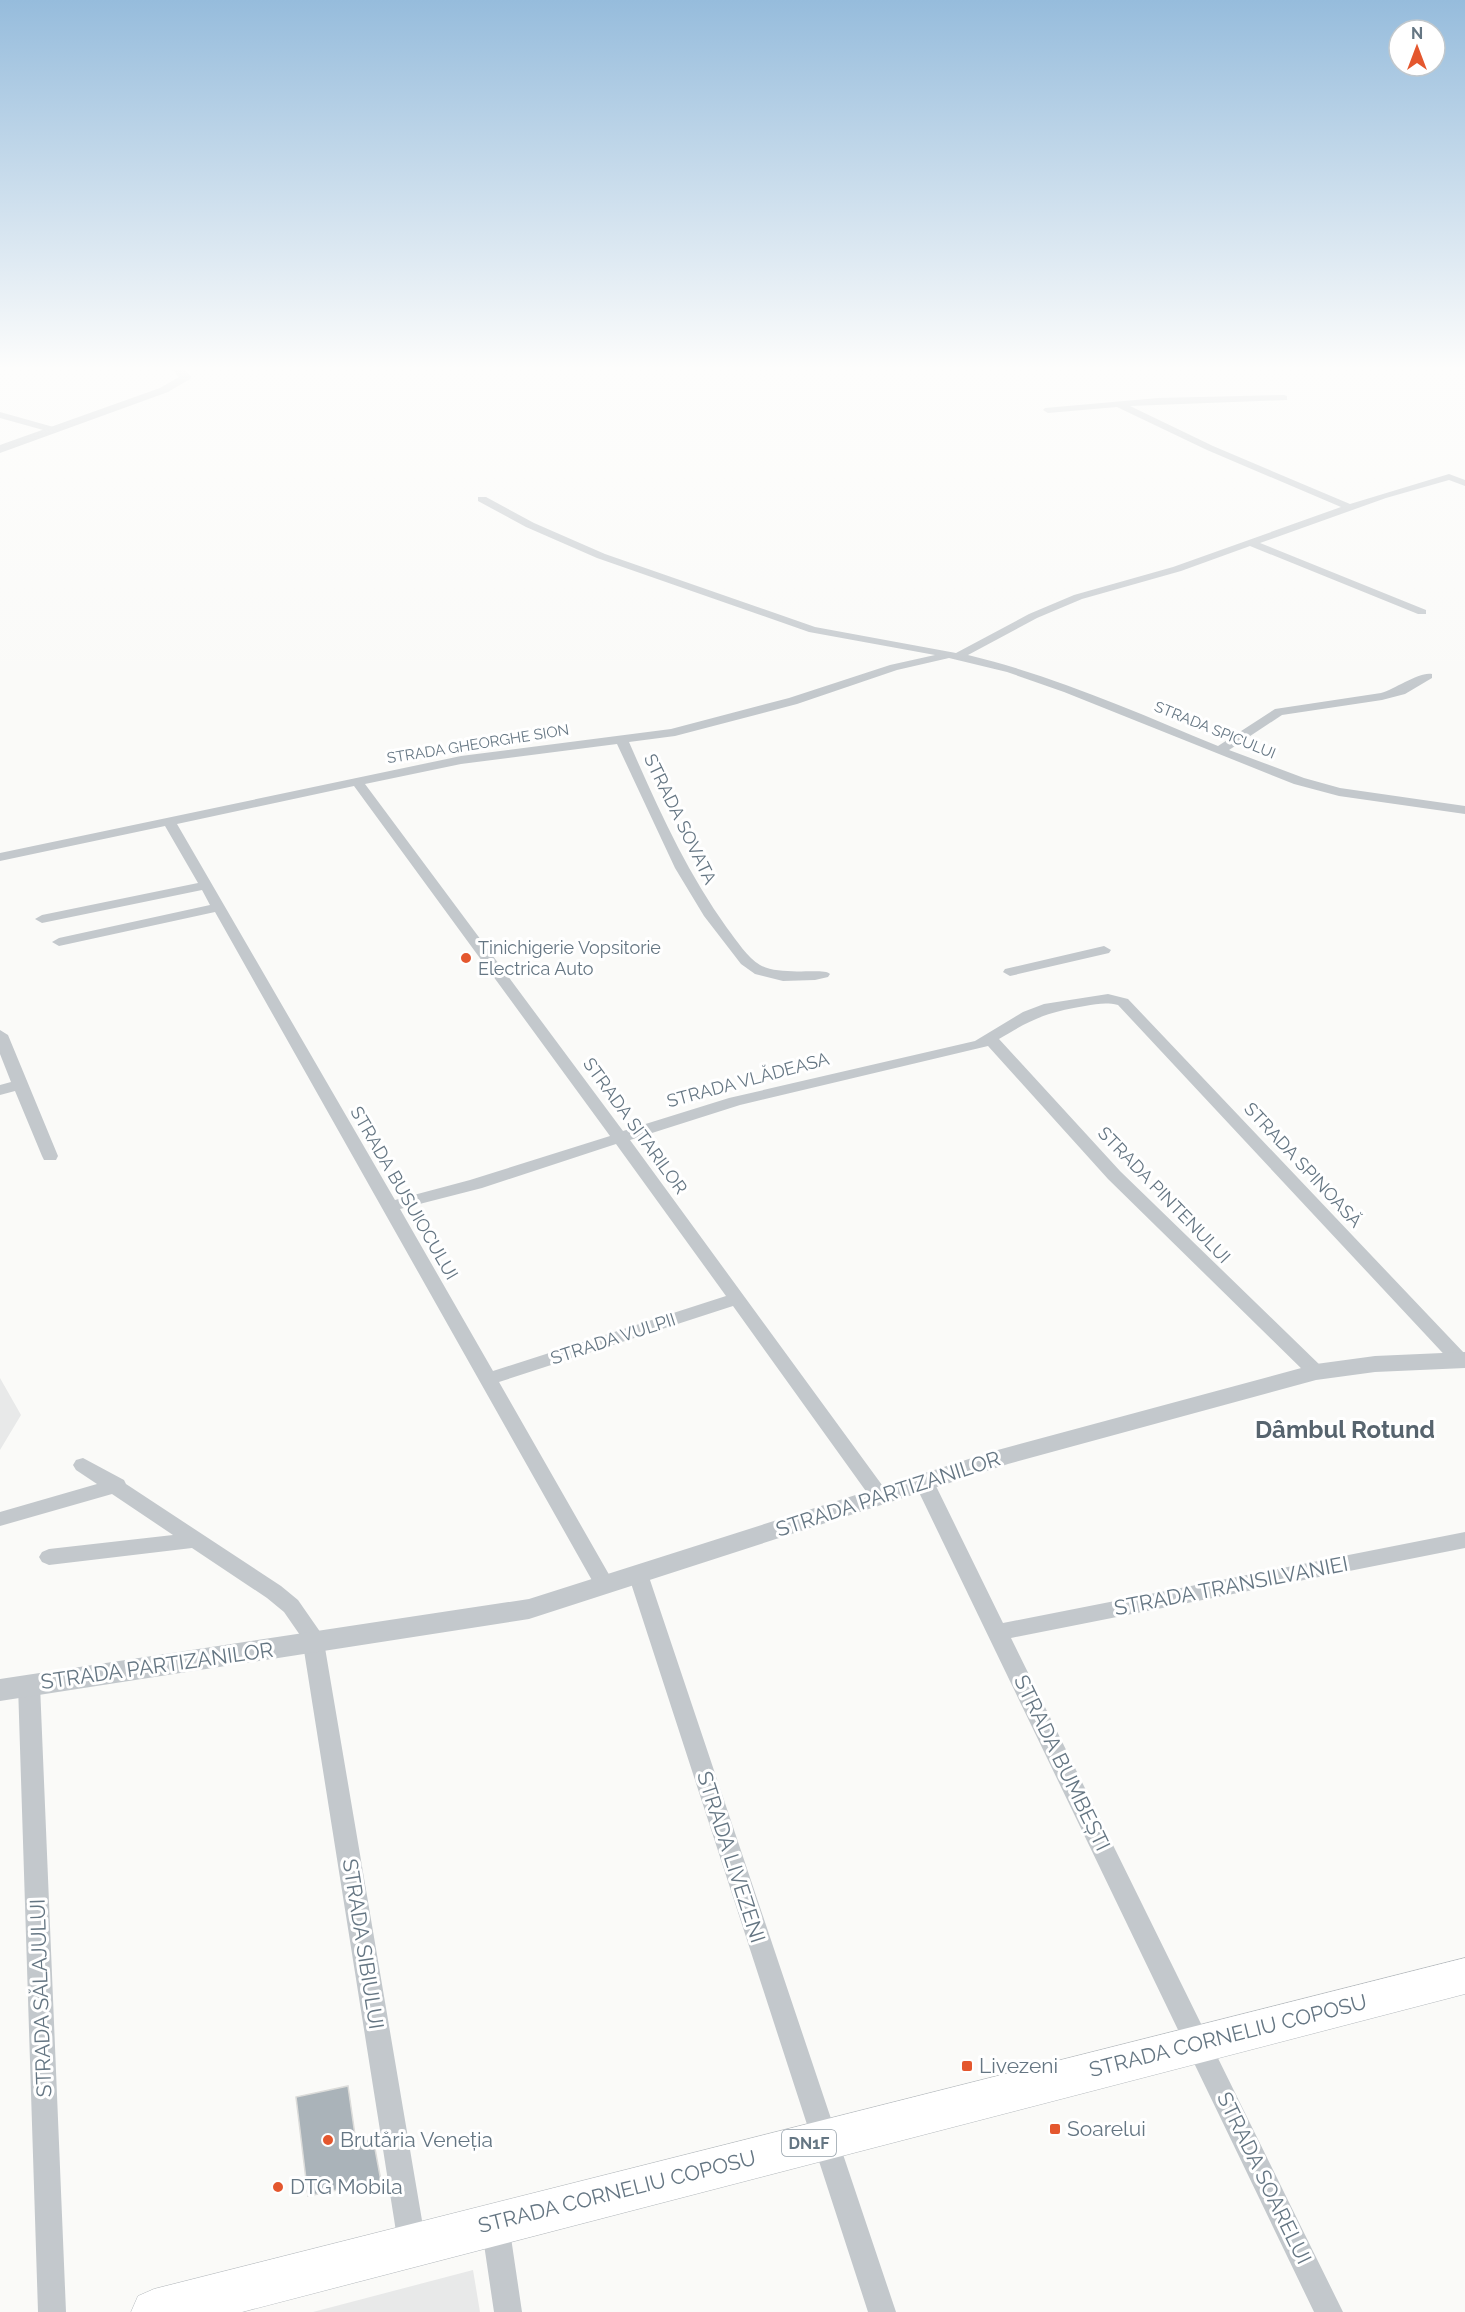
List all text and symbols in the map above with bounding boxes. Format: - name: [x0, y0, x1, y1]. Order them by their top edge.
- north arrow: [1387, 18, 1447, 78]
- text: N: [1411, 24, 1423, 43]
- street label: STRADA SPICULUI: [1152, 697, 1278, 763]
- street label: STRADA GHEORGHE SION: [386, 721, 570, 767]
- street label: STRADA SOVATA: [640, 750, 721, 887]
- place label: Tinichigerie Vopsitorie Electrica Auto: [478, 937, 661, 979]
- marker: Tinichigerie Vopsitorie Electrica Auto: [459, 951, 473, 965]
- street label: STRADA VLĂDEASA: [664, 1047, 831, 1111]
- street label: STRADA SITARILOR: [579, 1054, 692, 1198]
- street label: STRADA SPINOASĂ: [1240, 1097, 1367, 1231]
- street label: STRADA BUSUIOCULUI: [346, 1102, 463, 1283]
- street label: STRADA PINTENULUI: [1094, 1122, 1235, 1267]
- street label: STRADA VULPII: [548, 1308, 678, 1369]
- district label: Dâmbul Rotund: [1255, 1415, 1435, 1444]
- street label: STRADA PARTIZANILOR: [772, 1445, 1003, 1542]
- street label: STRADA TRANSILVANIEI: [1112, 1551, 1350, 1620]
- street label: STRADA PARTIZANILOR: [39, 1637, 275, 1694]
- street label: STRADA BUMBEȘTI: [1009, 1671, 1116, 1855]
- street label: STRADA LIVEZENI: [692, 1768, 771, 1946]
- street label: STRADA SIBIULUI: [338, 1857, 389, 2031]
- street label: STRADA SĂLAJULUI: [25, 1898, 56, 2098]
- street label: STRADA CORNELIU COPOSU: [1086, 1989, 1369, 2082]
- place label: Livezeni: [979, 2053, 1058, 2078]
- marker: Livezeni: [960, 2059, 974, 2073]
- street label: STRADA SOARELUI: [1212, 2088, 1317, 2268]
- place label: Soarelui: [1067, 2116, 1146, 2141]
- marker: Soarelui: [1048, 2122, 1062, 2136]
- place label: Brutăria Veneția: [340, 2127, 493, 2152]
- road number: DN1F: [782, 2130, 836, 2156]
- marker: Brutăria Veneția: [321, 2133, 335, 2147]
- street label: STRADA CORNELIU COPOSU: [475, 2145, 758, 2238]
- place label: DTG Mobila: [290, 2174, 403, 2199]
- marker: DTG Mobila: [271, 2180, 285, 2194]

